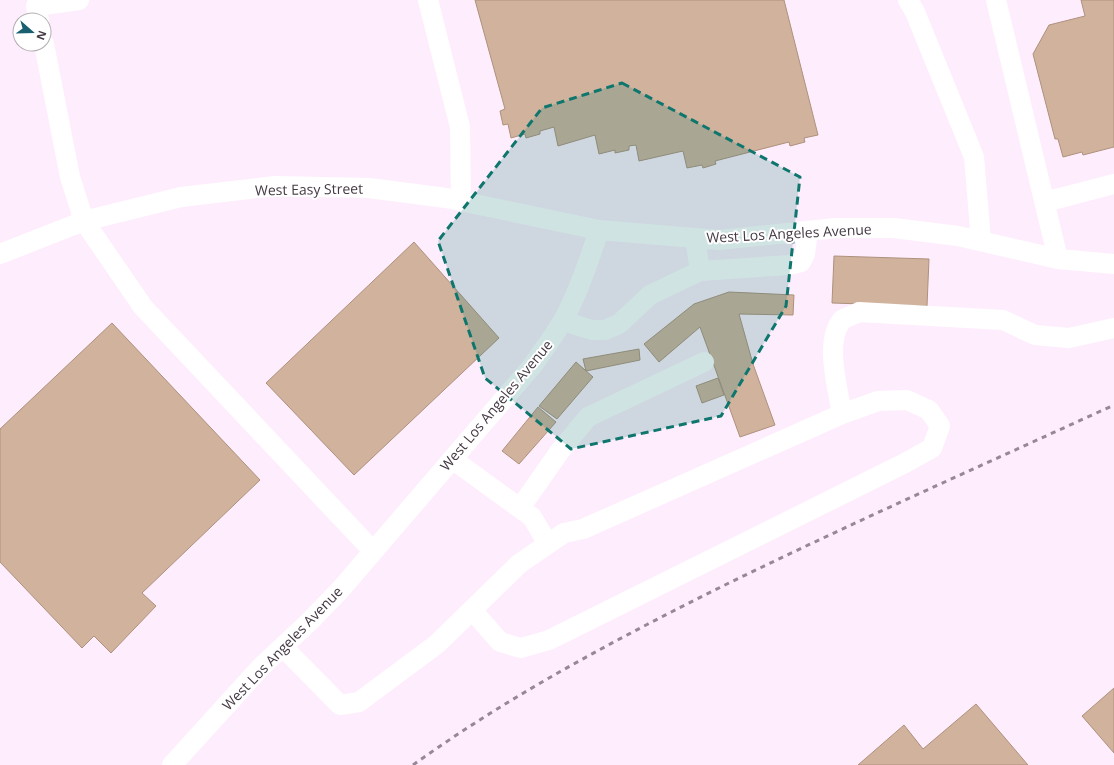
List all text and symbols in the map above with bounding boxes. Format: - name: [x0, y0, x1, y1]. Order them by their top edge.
- north arrow: [12, 12, 52, 52]
- text: N: [33, 29, 50, 42]
- street label: West Easy Street: [255, 179, 363, 199]
- street label: West Los Angeles Avenue: [706, 219, 872, 247]
- street label: West Los Angeles Avenue: [436, 335, 557, 474]
- street label: West Los Angeles Avenue: [218, 582, 346, 714]

